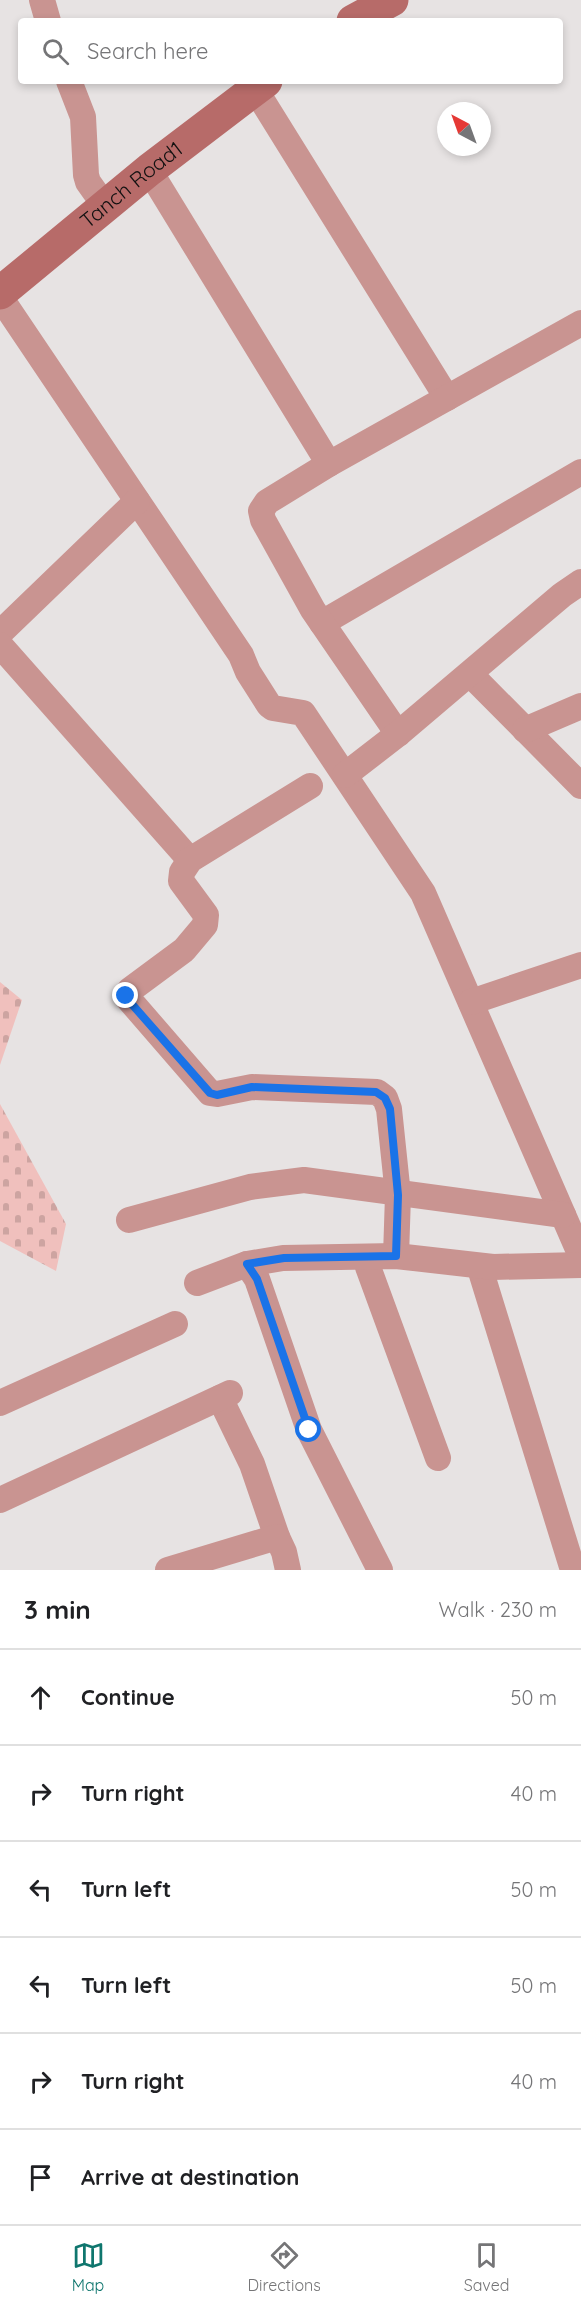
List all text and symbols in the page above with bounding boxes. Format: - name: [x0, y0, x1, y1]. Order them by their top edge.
- search box: [18, 18, 563, 84]
- icon: search: [39, 35, 72, 68]
- text: Search here: [87, 37, 208, 65]
- north arrow: [437, 102, 491, 156]
- street label: Tanch Road1: [74, 135, 187, 233]
- route end: [112, 982, 138, 1008]
- route start: [295, 1416, 321, 1442]
- text: 3 min: [24, 1593, 91, 1626]
- text: Walk · 230 m: [438, 1597, 557, 1622]
- icon: ahead: [24, 1681, 57, 1714]
- text: Continue: [81, 1683, 175, 1711]
- text: 50 m: [511, 1685, 557, 1710]
- icon: right: [24, 1777, 57, 1810]
- text: Turn right: [81, 1779, 185, 1807]
- text: 40 m: [511, 1781, 557, 1806]
- icon: left: [24, 1873, 57, 1906]
- text: Turn left: [81, 1875, 171, 1903]
- text: 50 m: [511, 1877, 557, 1902]
- icon: left: [24, 1969, 57, 2002]
- text: Turn left: [81, 1971, 171, 1999]
- text: 50 m: [511, 1973, 557, 1998]
- icon: right: [24, 2065, 57, 2098]
- text: Turn right: [81, 2067, 185, 2095]
- text: 40 m: [511, 2069, 557, 2094]
- icon: arrive: [24, 2161, 57, 2194]
- text: Arrive at destination: [81, 2163, 299, 2191]
- tab: Map: [72, 2239, 105, 2295]
- tab: Directions: [248, 2239, 321, 2295]
- tab: Saved: [464, 2239, 509, 2295]

